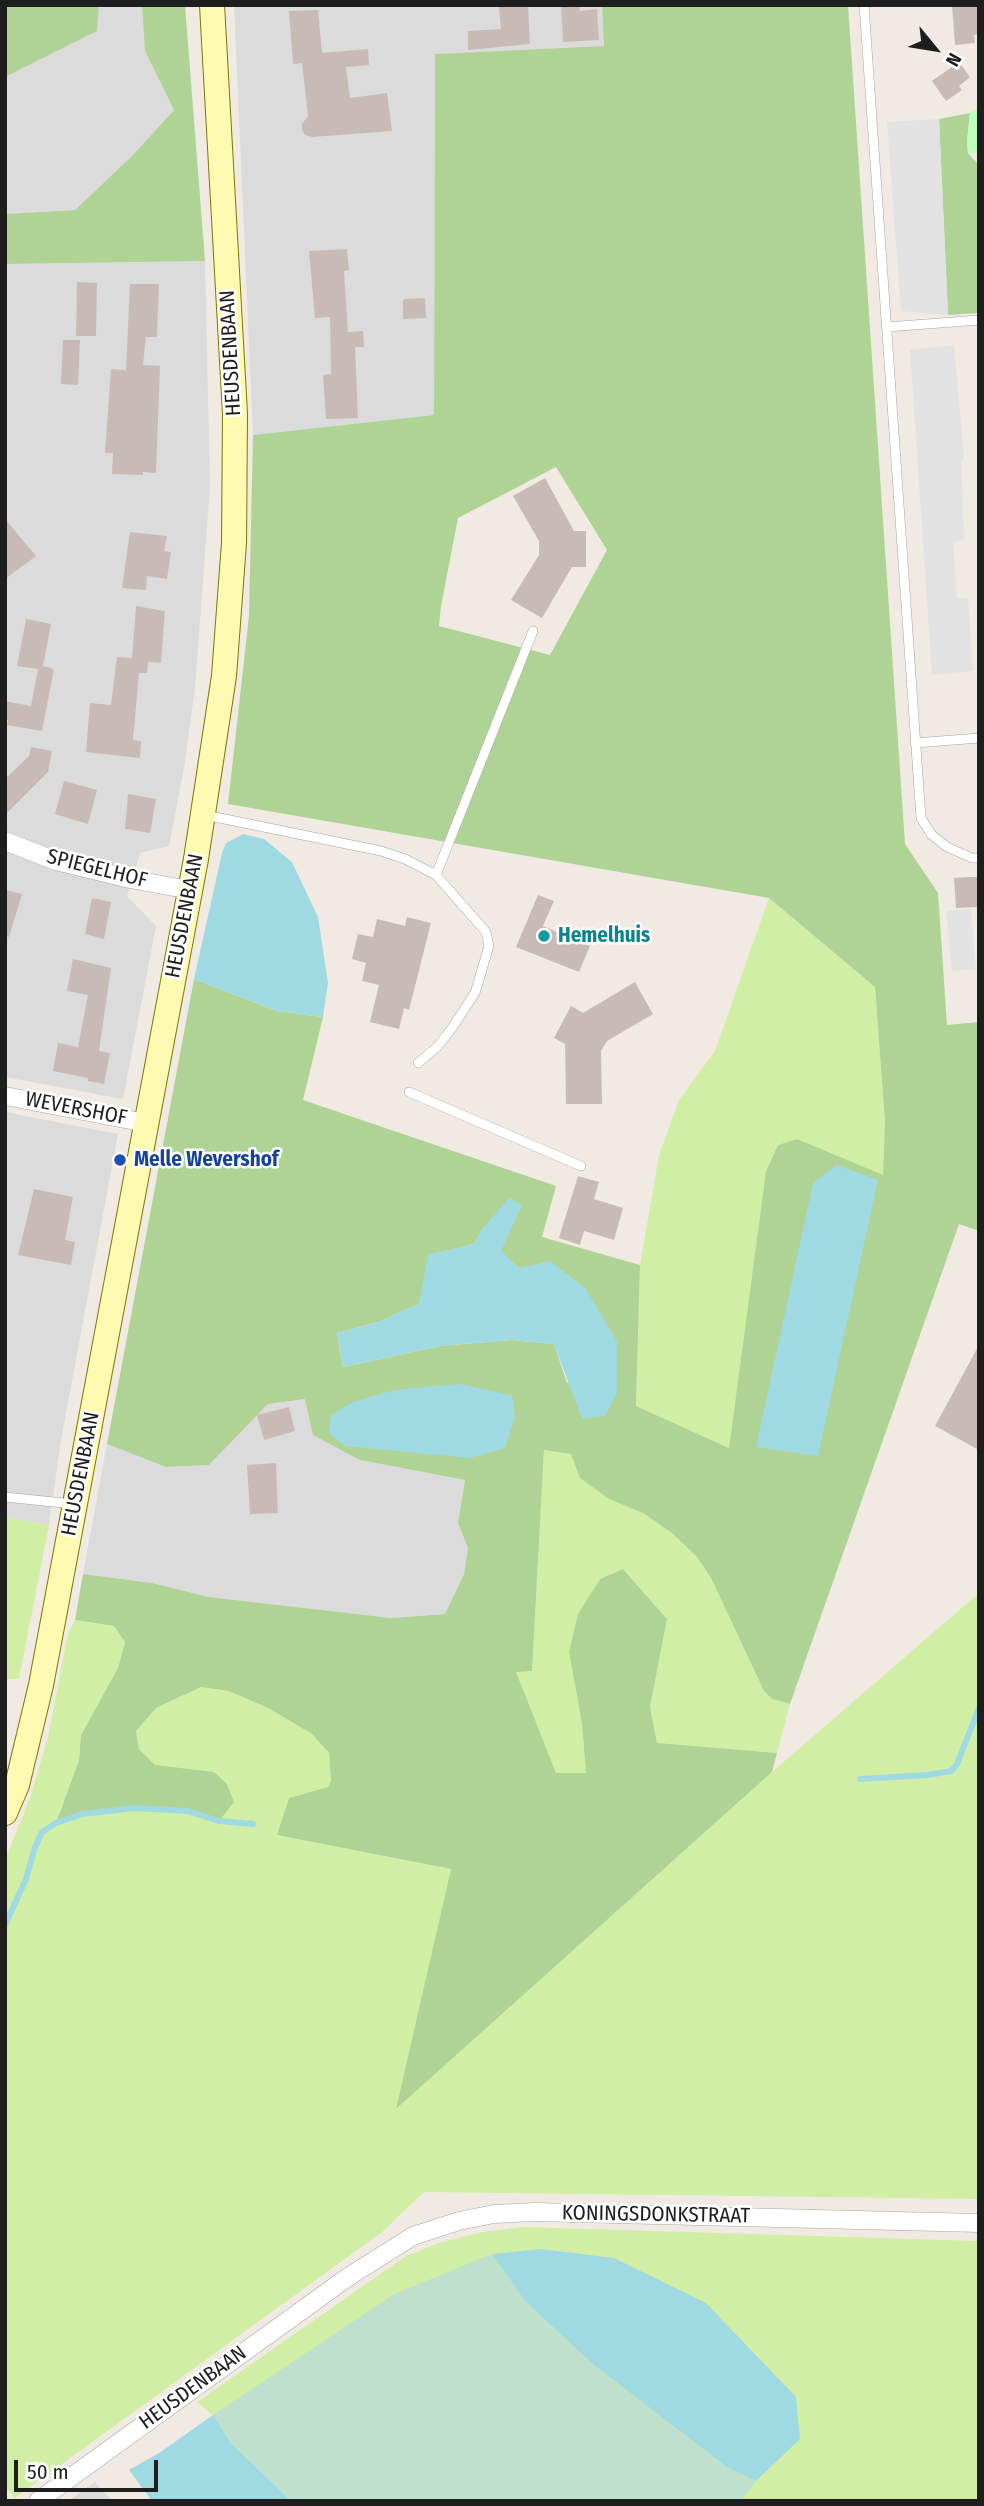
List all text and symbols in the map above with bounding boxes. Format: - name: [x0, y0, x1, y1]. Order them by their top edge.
- north arrow: [900, 14, 970, 84]
- text: N: [941, 49, 966, 70]
- street label: HEUSDENBAAN: [215, 289, 247, 417]
- street label: SPIEGELHOF: [44, 844, 150, 894]
- street label: HEUSDENBAAN: [161, 852, 209, 980]
- place label: Hemelhuis: [558, 923, 650, 949]
- marker: Hemelhuis: [536, 928, 552, 944]
- street label: WEVERSHOF: [23, 1087, 129, 1131]
- place label: Melle Wevershof: [134, 1147, 279, 1173]
- marker: Melle Wevershof: [112, 1152, 128, 1168]
- street label: HEUSDENBAAN: [57, 1410, 105, 1538]
- street label: KONINGSDONKSTRAAT: [562, 2201, 750, 2229]
- street label: HEUSDENBAAN: [135, 2341, 251, 2435]
- scale bar: [18, 2446, 161, 2490]
- text: 50 m: [27, 2459, 69, 2485]

